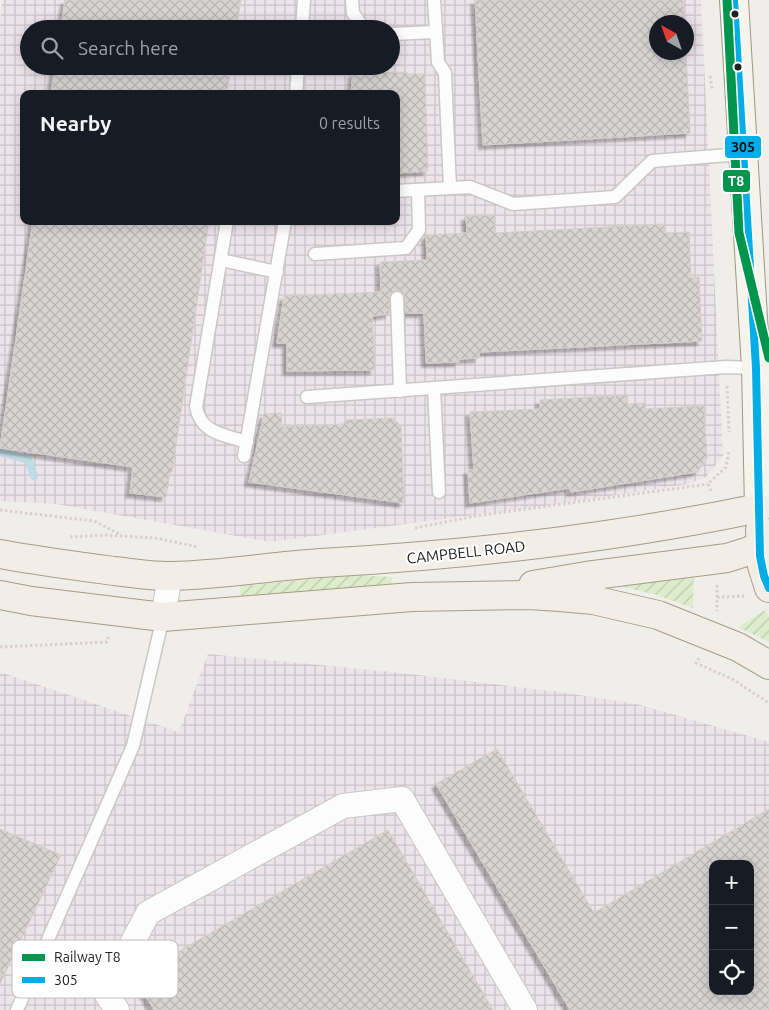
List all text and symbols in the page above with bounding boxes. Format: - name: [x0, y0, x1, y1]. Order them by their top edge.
- unlabelled marker: [730, 9, 740, 19]
- north arrow: [649, 15, 694, 60]
- search box: [20, 20, 400, 75]
- icon: search: [38, 34, 66, 62]
- text: Search here: [78, 37, 178, 59]
- unlabelled marker: [733, 62, 743, 72]
- text: Nearby: [40, 111, 111, 135]
- text: 0 results: [319, 114, 380, 132]
- line badge: 305: [724, 135, 762, 159]
- text: 305: [731, 139, 755, 155]
- line badge: T8: [722, 169, 751, 193]
- text: T8: [728, 173, 744, 189]
- street label: CAMPBELL ROAD: [406, 537, 526, 567]
- map controls: [709, 860, 754, 995]
- button: +: [709, 860, 754, 905]
- button: −: [709, 905, 754, 950]
- legend: [12, 940, 178, 998]
- text: Railway T8: [54, 949, 121, 965]
- button: locate: [709, 950, 754, 995]
- text: 305: [54, 972, 78, 988]

